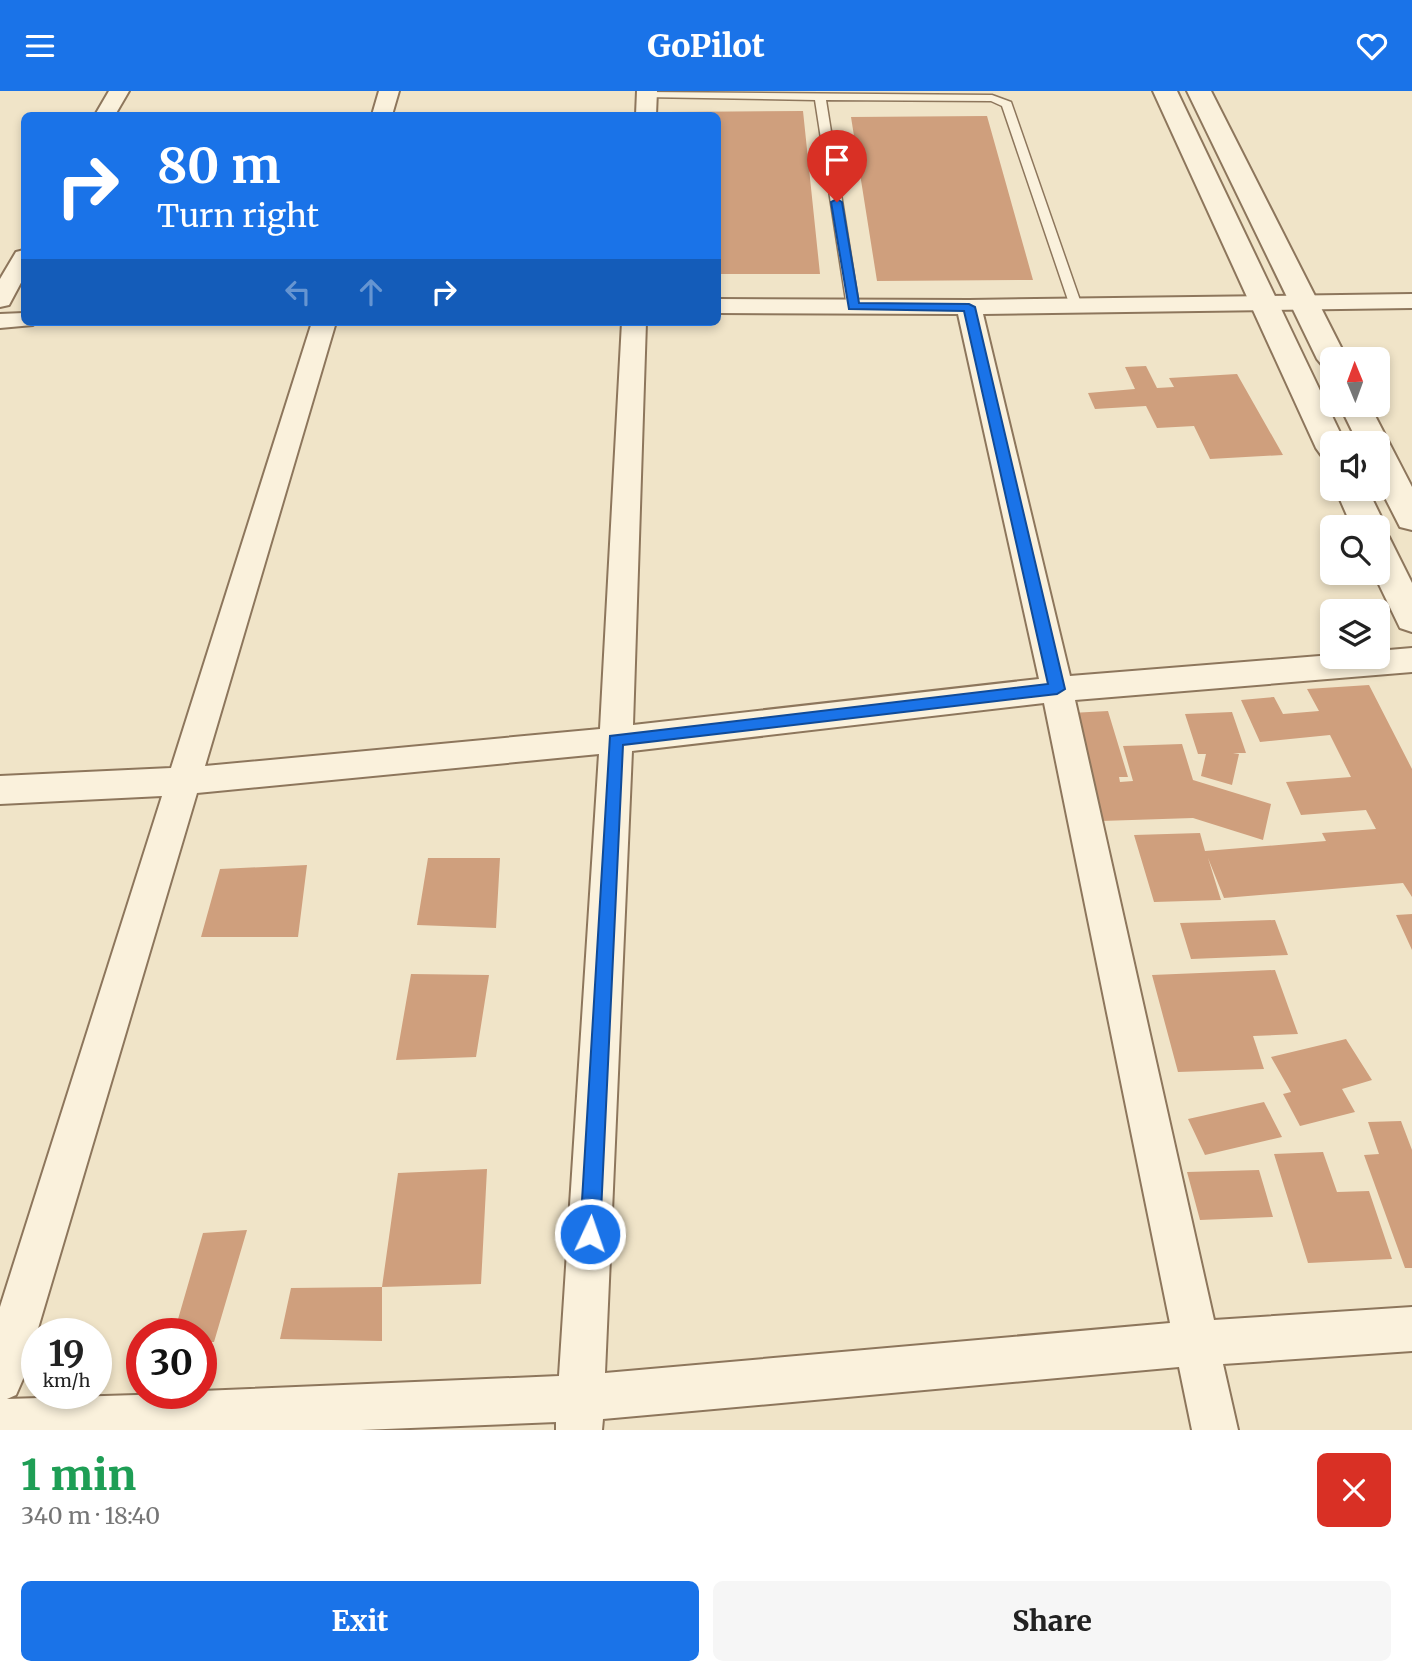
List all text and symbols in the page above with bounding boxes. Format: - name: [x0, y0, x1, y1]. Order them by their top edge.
- text: GoPilot: [647, 26, 765, 66]
- icon: menu: [21, 27, 59, 65]
- icon: heart: [1353, 27, 1391, 65]
- pin: [807, 130, 867, 202]
- text: 80 m: [157, 135, 280, 196]
- icon: right: [42, 140, 133, 231]
- icon: arrive: [818, 141, 856, 179]
- text: Turn right: [157, 196, 319, 236]
- icon: left: [279, 273, 317, 311]
- icon: ahead: [352, 273, 390, 311]
- icon: right: [425, 273, 463, 311]
- north arrow: [1320, 347, 1390, 417]
- map controls: [1320, 347, 1390, 669]
- button: sound: [1320, 431, 1390, 501]
- button: search: [1320, 515, 1390, 585]
- button: layers: [1320, 599, 1390, 669]
- position arrow: [553, 1197, 627, 1271]
- speed limit sign: 30: [126, 1318, 217, 1409]
- text: 19: [48, 1332, 85, 1376]
- text: km/h: [43, 1369, 90, 1392]
- text: 1 min: [21, 1449, 136, 1501]
- button: close: [1317, 1453, 1391, 1527]
- text: 340 m · 18:40: [21, 1501, 160, 1530]
- button: Exit: [21, 1581, 699, 1661]
- button: Share: [713, 1581, 1391, 1661]

